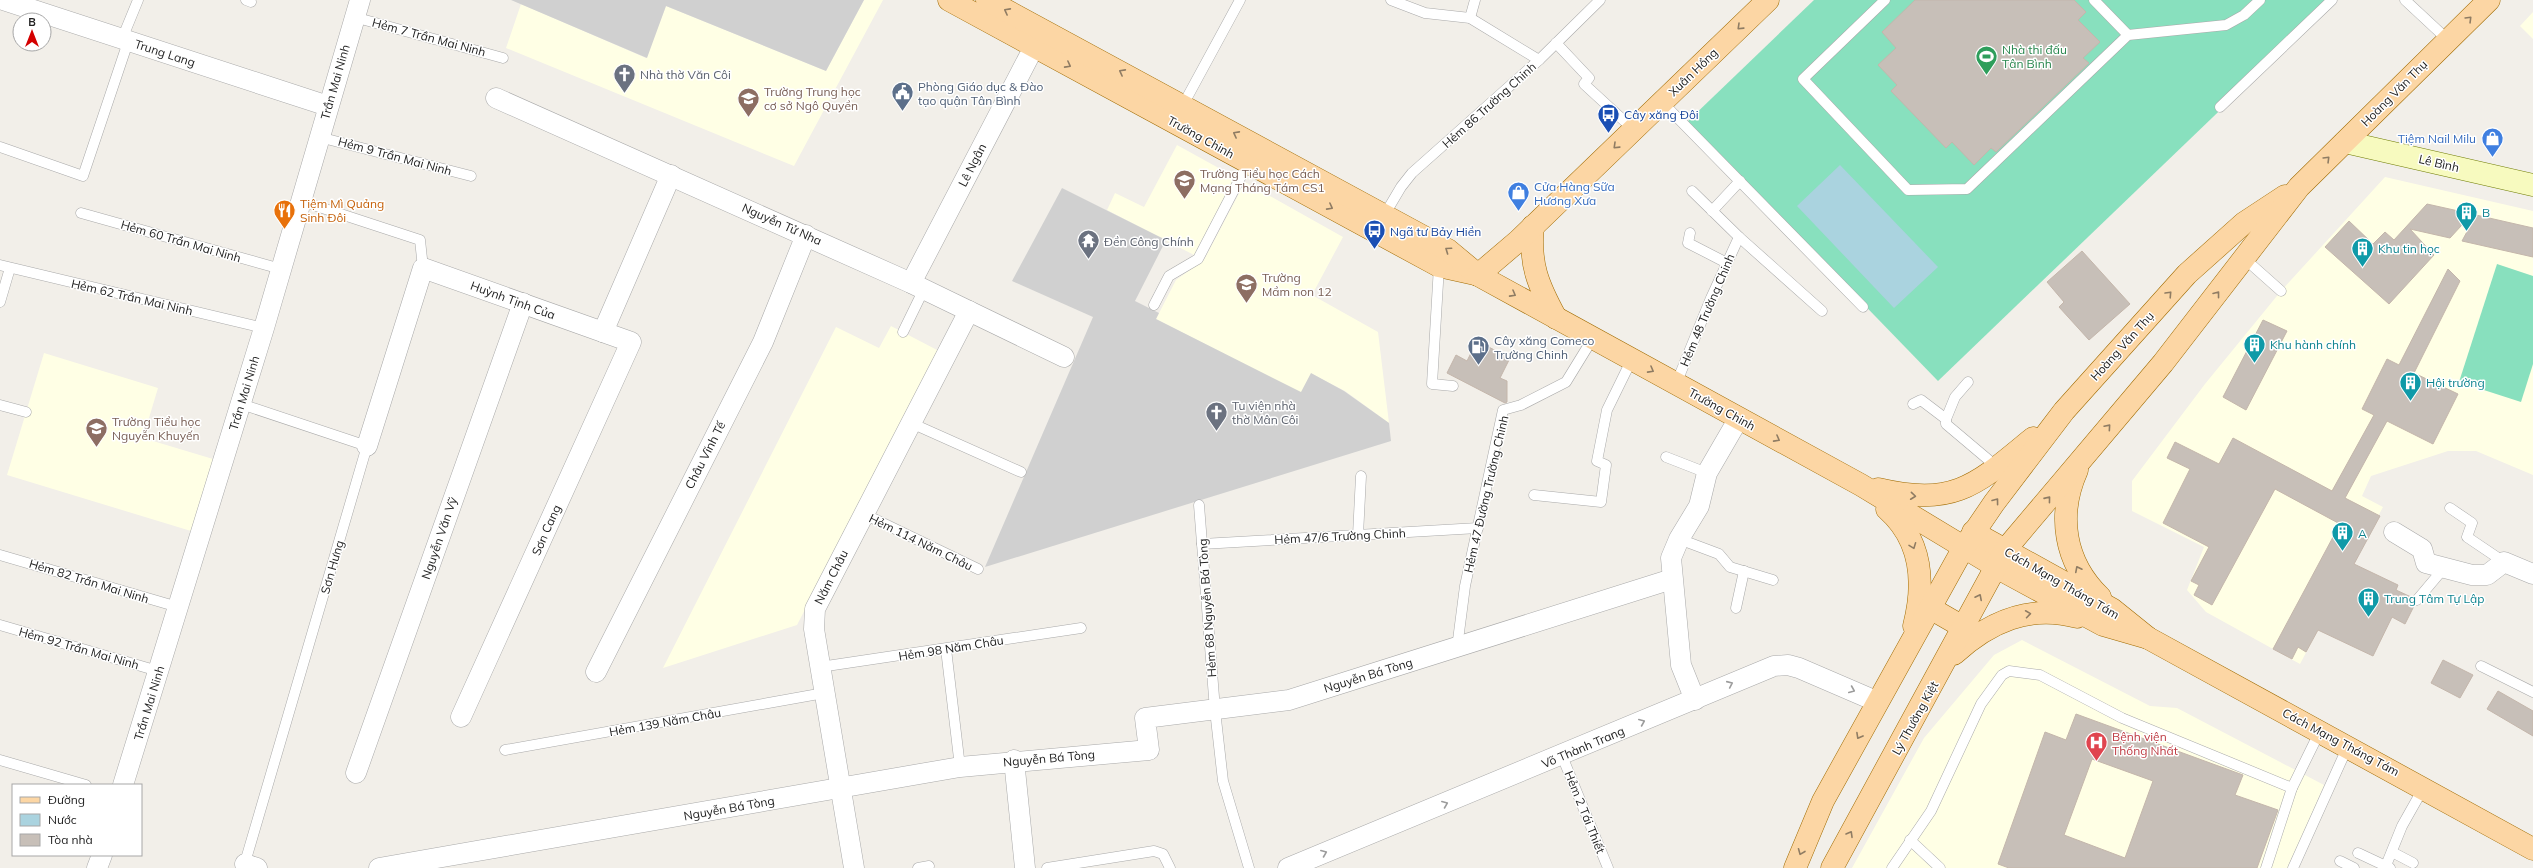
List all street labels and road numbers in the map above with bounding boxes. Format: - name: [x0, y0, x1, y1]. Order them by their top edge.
- street label: Hẻm 7 Trần Mai Ninh: [370, 15, 488, 59]
- street label: Trung Lang: [133, 36, 197, 70]
- street label: Trần Mai Ninh: [317, 43, 353, 121]
- street label: Xuân Hồng: [1665, 45, 1721, 99]
- street label: Hoàng Văn Thụ: [2358, 57, 2430, 129]
- street label: Hẻm 86 Trường Chinh: [1439, 59, 1539, 151]
- street label: Trường Chinh: [1165, 112, 1237, 162]
- street label: Hẻm 9 Trần Mai Ninh: [336, 134, 454, 178]
- street label: Lê Ngân: [955, 141, 989, 189]
- street label: Lê Bình: [2417, 151, 2461, 175]
- street label: Nguyễn Tử Nha: [740, 200, 824, 248]
- street label: Hẻm 60 Trần Mai Ninh: [119, 217, 243, 265]
- street label: Hẻm 48 Trường Chinh: [1676, 251, 1738, 369]
- street label: Hẻm 62 Trần Mai Ninh: [70, 276, 194, 318]
- street label: Huỳnh Tịnh Của: [469, 278, 557, 322]
- street label: Hoàng Văn Thụ: [2087, 308, 2157, 384]
- street label: Trần Mai Ninh: [226, 354, 262, 432]
- street label: Trường Chinh: [1686, 384, 1758, 434]
- street label: Hẻm 47 Đường Trường Chinh: [1461, 414, 1511, 574]
- street label: Châu Vĩnh Tế: [682, 418, 729, 491]
- street label: Nguyễn Văn Vỹ: [418, 494, 460, 581]
- street label: Sơn Cang: [528, 502, 564, 558]
- street label: Hẻm 114 Năm Châu: [867, 510, 975, 574]
- street label: Hẻm 47/6 Trường Chinh: [1274, 525, 1406, 547]
- street label: Hẻm 68 Nguyễn Bá Tòng: [1195, 538, 1219, 678]
- street label: Sơn Hưng: [317, 539, 347, 595]
- street label: Cách Mạng Tháng Tám: [2002, 544, 2122, 622]
- street label: Năm Châu: [811, 547, 851, 607]
- street label: Hẻm 82 Trần Mai Ninh: [27, 556, 151, 606]
- street label: Hẻm 92 Trần Mai Ninh: [17, 624, 141, 672]
- street label: Hẻm 98 Năm Châu: [897, 632, 1005, 664]
- street label: Nguyễn Bá Tòng: [1322, 654, 1414, 696]
- street label: Trần Mai Ninh: [131, 664, 167, 742]
- street label: Lý Thường Kiệt: [1889, 678, 1941, 758]
- street label: Hẻm 139 Năm Châu: [608, 705, 722, 739]
- street label: Cách Mạng Tháng Tám: [2280, 705, 2402, 779]
- street label: Võ Thành Trang: [1539, 723, 1627, 771]
- street label: Nguyễn Bá Tòng: [1002, 747, 1096, 769]
- street label: Hẻm 2 Tái Thiết: [1562, 768, 1608, 856]
- street label: Nguyễn Bá Tòng: [682, 793, 776, 823]

